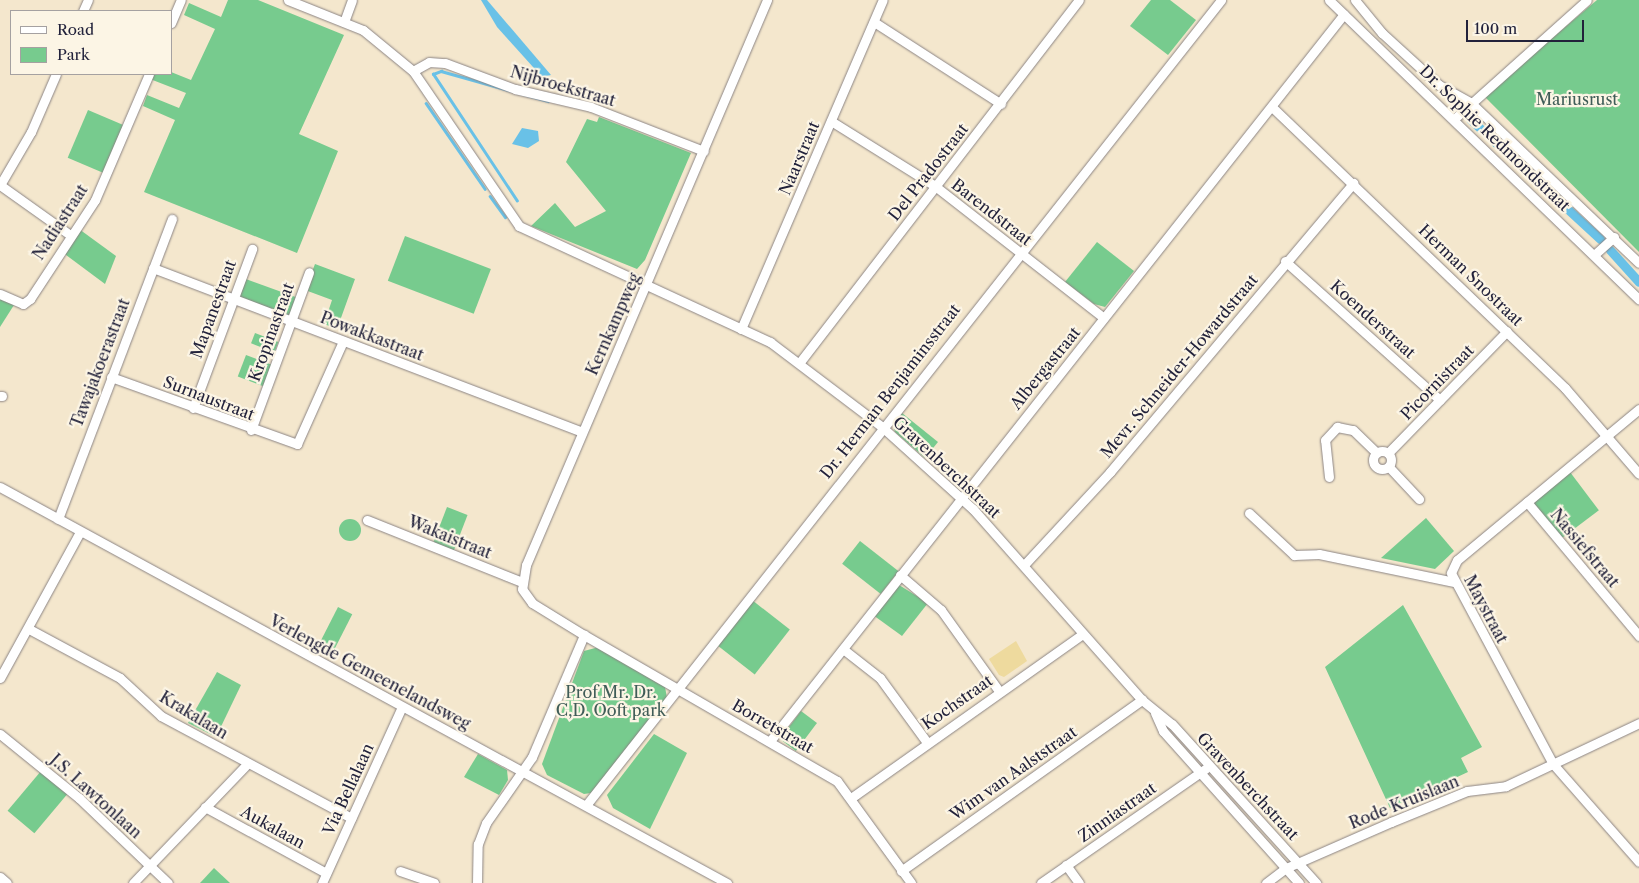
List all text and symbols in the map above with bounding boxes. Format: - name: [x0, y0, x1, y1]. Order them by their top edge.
- legend: [10, 10, 172, 75]
- scale bar: [1469, 10, 1586, 42]
- text: 100 m: [1474, 19, 1517, 38]
- text: Road: [57, 20, 94, 39]
- text: Park: [57, 45, 90, 64]
- street label: Dr. Sophie Redmondstraat: [1416, 61, 1574, 215]
- street label: Nijbroekstraat: [508, 62, 618, 110]
- park label: Mariusrust: [1536, 89, 1618, 109]
- street label: Naarstraat: [775, 118, 823, 198]
- street label: Del Pradostraat: [884, 120, 972, 224]
- street label: Barendstraat: [948, 175, 1036, 249]
- street label: Nadiastraat: [29, 181, 91, 263]
- street label: Herman Snostraat: [1415, 220, 1527, 330]
- street label: Mapanestraat: [186, 257, 240, 361]
- street label: Kernkampweg: [582, 270, 644, 378]
- street label: Mevr. Schneider-Howardstraat: [1097, 270, 1261, 462]
- street label: Koenderstraat: [1327, 276, 1419, 362]
- street label: Kropinastraat: [244, 280, 298, 384]
- street label: Tawajakoerastraat: [67, 296, 133, 430]
- street label: Dr. Herman Benjaminsstraat: [816, 300, 964, 482]
- street label: Powakkastraat: [318, 307, 426, 365]
- street label: Albergastraat: [1006, 323, 1084, 413]
- street label: Picornistraat: [1396, 340, 1478, 424]
- street label: Surnaustraat: [161, 372, 257, 424]
- street label: Gravenberchstraat: [889, 412, 1005, 522]
- street label: Nassiefstraat: [1547, 505, 1623, 591]
- street label: Wakaistraat: [405, 512, 495, 562]
- street label: Maystraat: [1460, 572, 1512, 646]
- street label: Verlengde Gemeenelandsweg: [266, 611, 474, 733]
- street label: Kochstraat: [918, 671, 996, 733]
- park label: Prof Mr. Dr. C,D. Ooft park: [556, 682, 666, 720]
- street label: Krakalaan: [156, 687, 232, 743]
- street label: Borretstraat: [729, 695, 817, 757]
- street label: Wim van Aalststraat: [945, 722, 1081, 824]
- street label: Gravenberchstraat: [1193, 728, 1303, 844]
- street label: Via Bellalaan: [318, 740, 378, 838]
- street label: J.S. Lawtonlaan: [46, 750, 146, 842]
- street label: Rode Kruislaan: [1346, 771, 1462, 833]
- street label: Zinniastraat: [1074, 778, 1160, 846]
- street label: Aukalaan: [238, 802, 308, 852]

